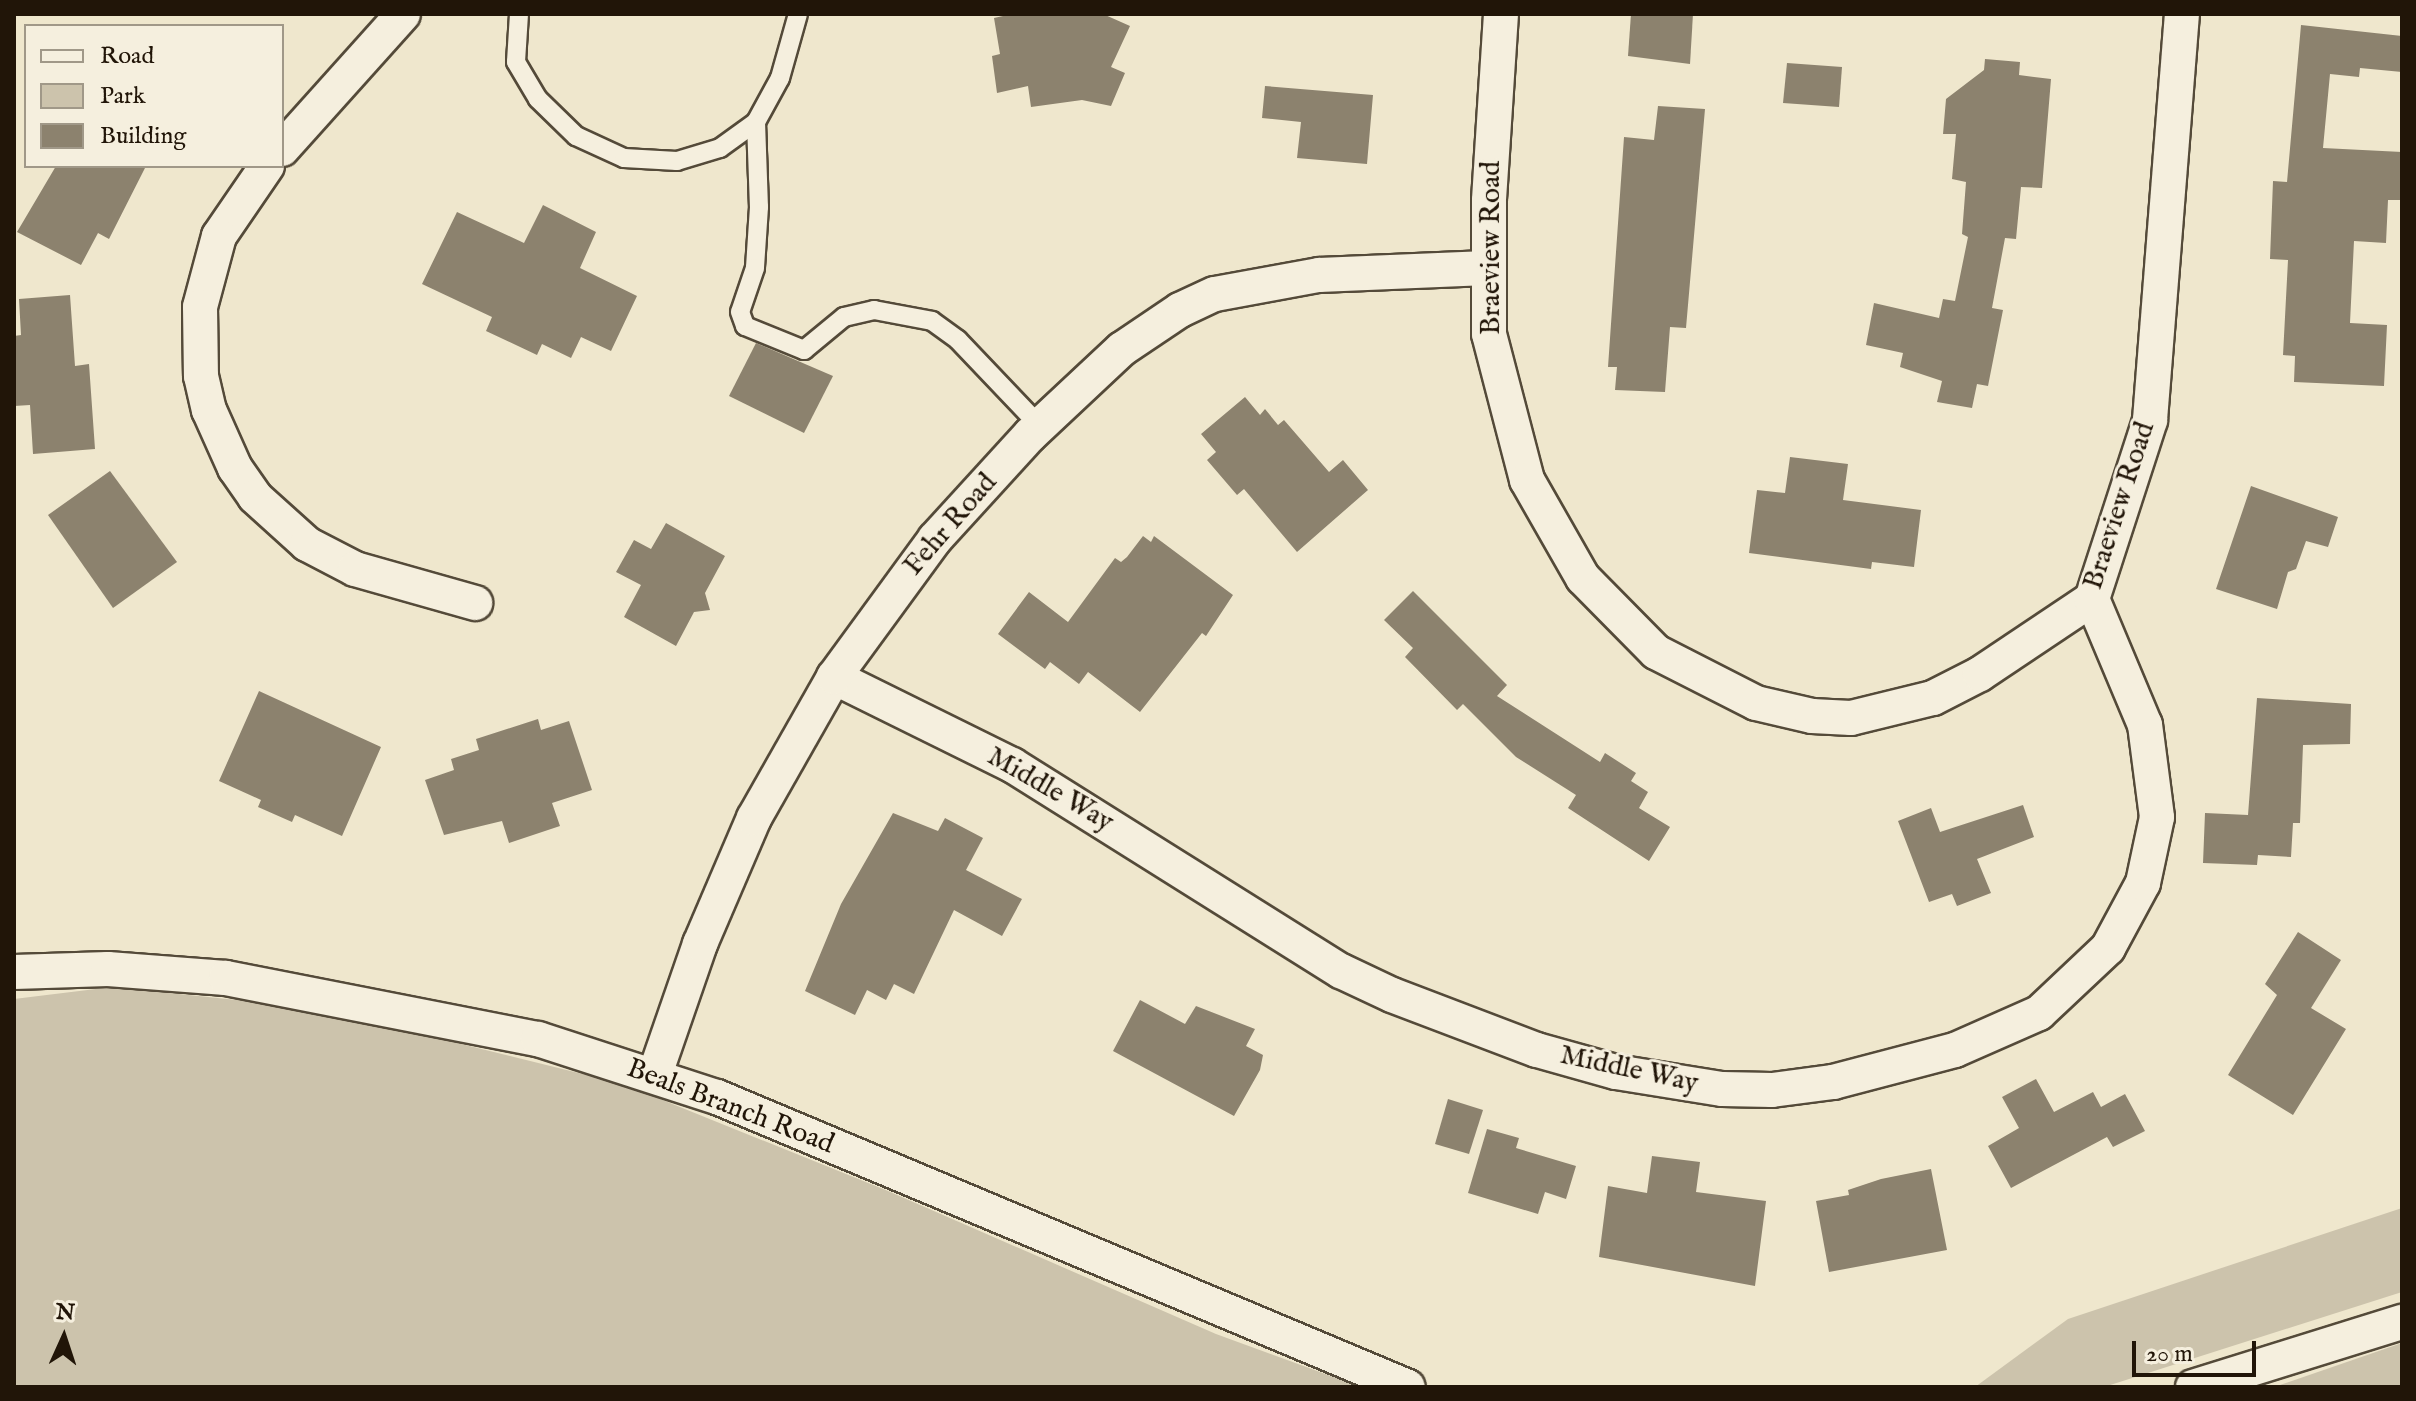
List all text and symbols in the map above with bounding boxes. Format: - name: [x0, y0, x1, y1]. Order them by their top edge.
- legend: [24, 24, 284, 168]
- text: Road: [100, 41, 154, 72]
- text: Park: [100, 81, 146, 112]
- text: Building: [100, 121, 186, 152]
- street label: Braeview Road: [1475, 161, 1509, 335]
- street label: Braeview Road: [2077, 418, 2163, 594]
- street label: Fehr Road: [897, 467, 1005, 583]
- street label: Middle Way: [981, 740, 1119, 840]
- street label: Middle Way: [1557, 1039, 1701, 1101]
- street label: Beals Branch Road: [622, 1052, 838, 1162]
- north arrow: [24, 1297, 104, 1377]
- text: N: [55, 1299, 75, 1328]
- scale bar: [2136, 1325, 2260, 1375]
- text: 20 m: [2146, 1339, 2193, 1370]

